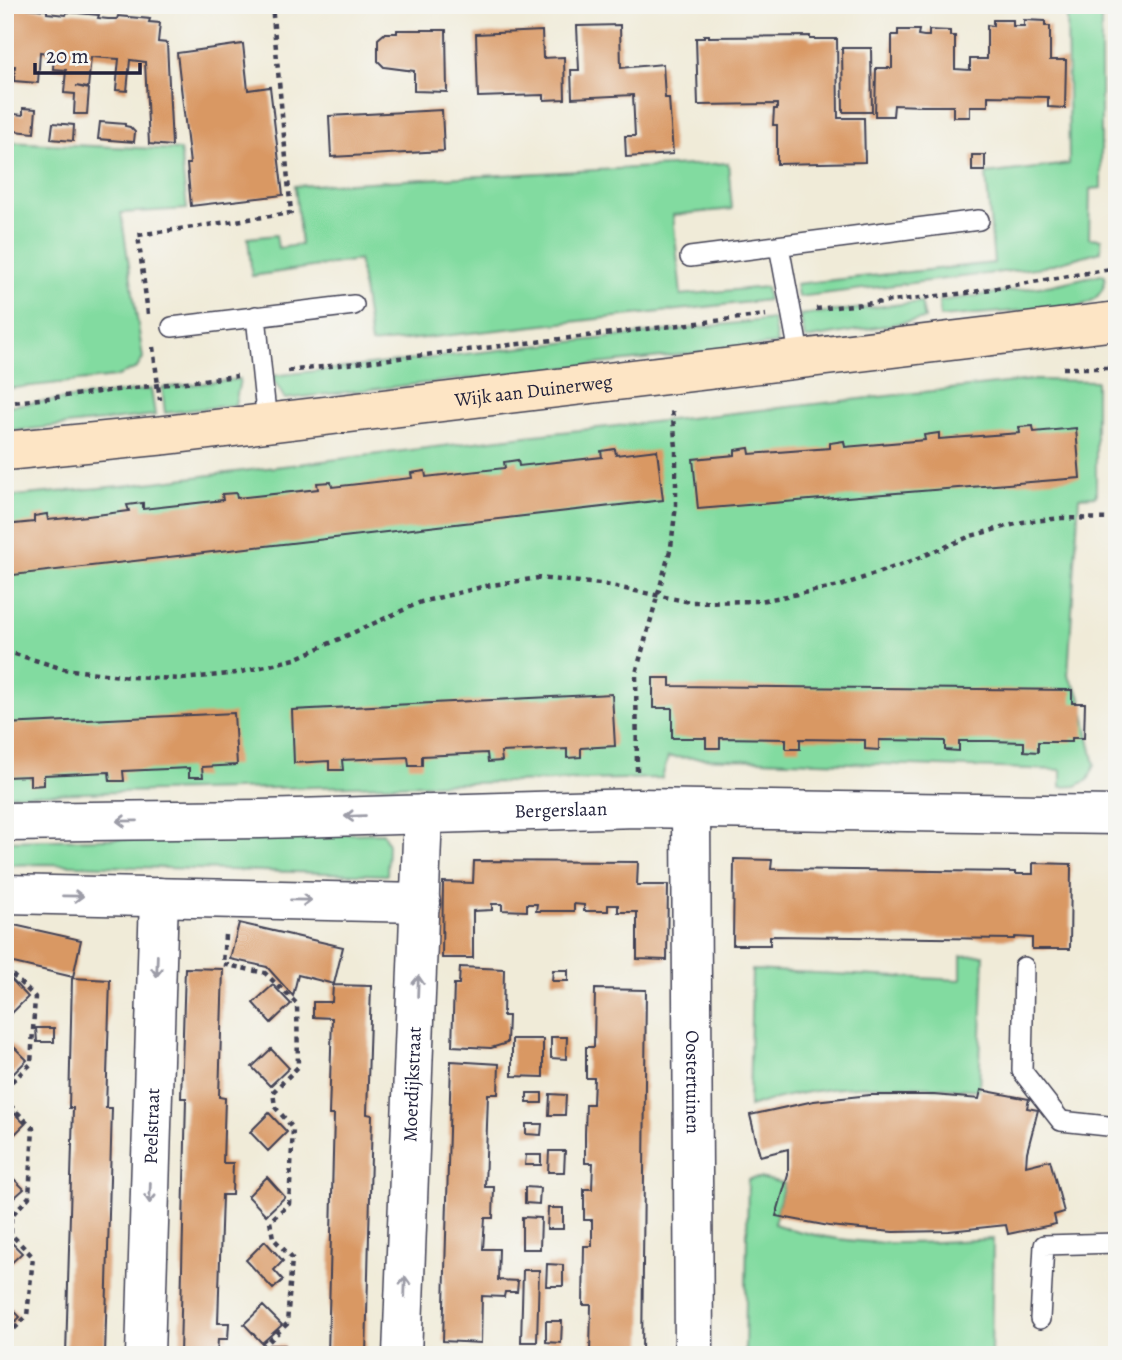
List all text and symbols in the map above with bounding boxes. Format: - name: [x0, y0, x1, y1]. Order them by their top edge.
- scale bar: [35, 32, 140, 76]
- text: 20 m: [46, 42, 89, 70]
- street label: Wijk aan Duinerweg: [452, 369, 614, 413]
- street label: Bergerslaan: [514, 796, 608, 825]
- one-way arrow: [344, 809, 367, 823]
- one-way arrow: [116, 814, 139, 828]
- one-way arrow: [62, 889, 85, 902]
- one-way arrow: [289, 893, 312, 907]
- one-way arrow: [150, 954, 163, 977]
- one-way arrow: [411, 975, 424, 998]
- street label: Moerdijkstraat: [397, 1026, 428, 1142]
- street label: Oostertuinen: [679, 1030, 706, 1134]
- street label: Peelstraat: [138, 1088, 166, 1165]
- one-way arrow: [143, 1181, 156, 1204]
- one-way arrow: [399, 1275, 412, 1298]

